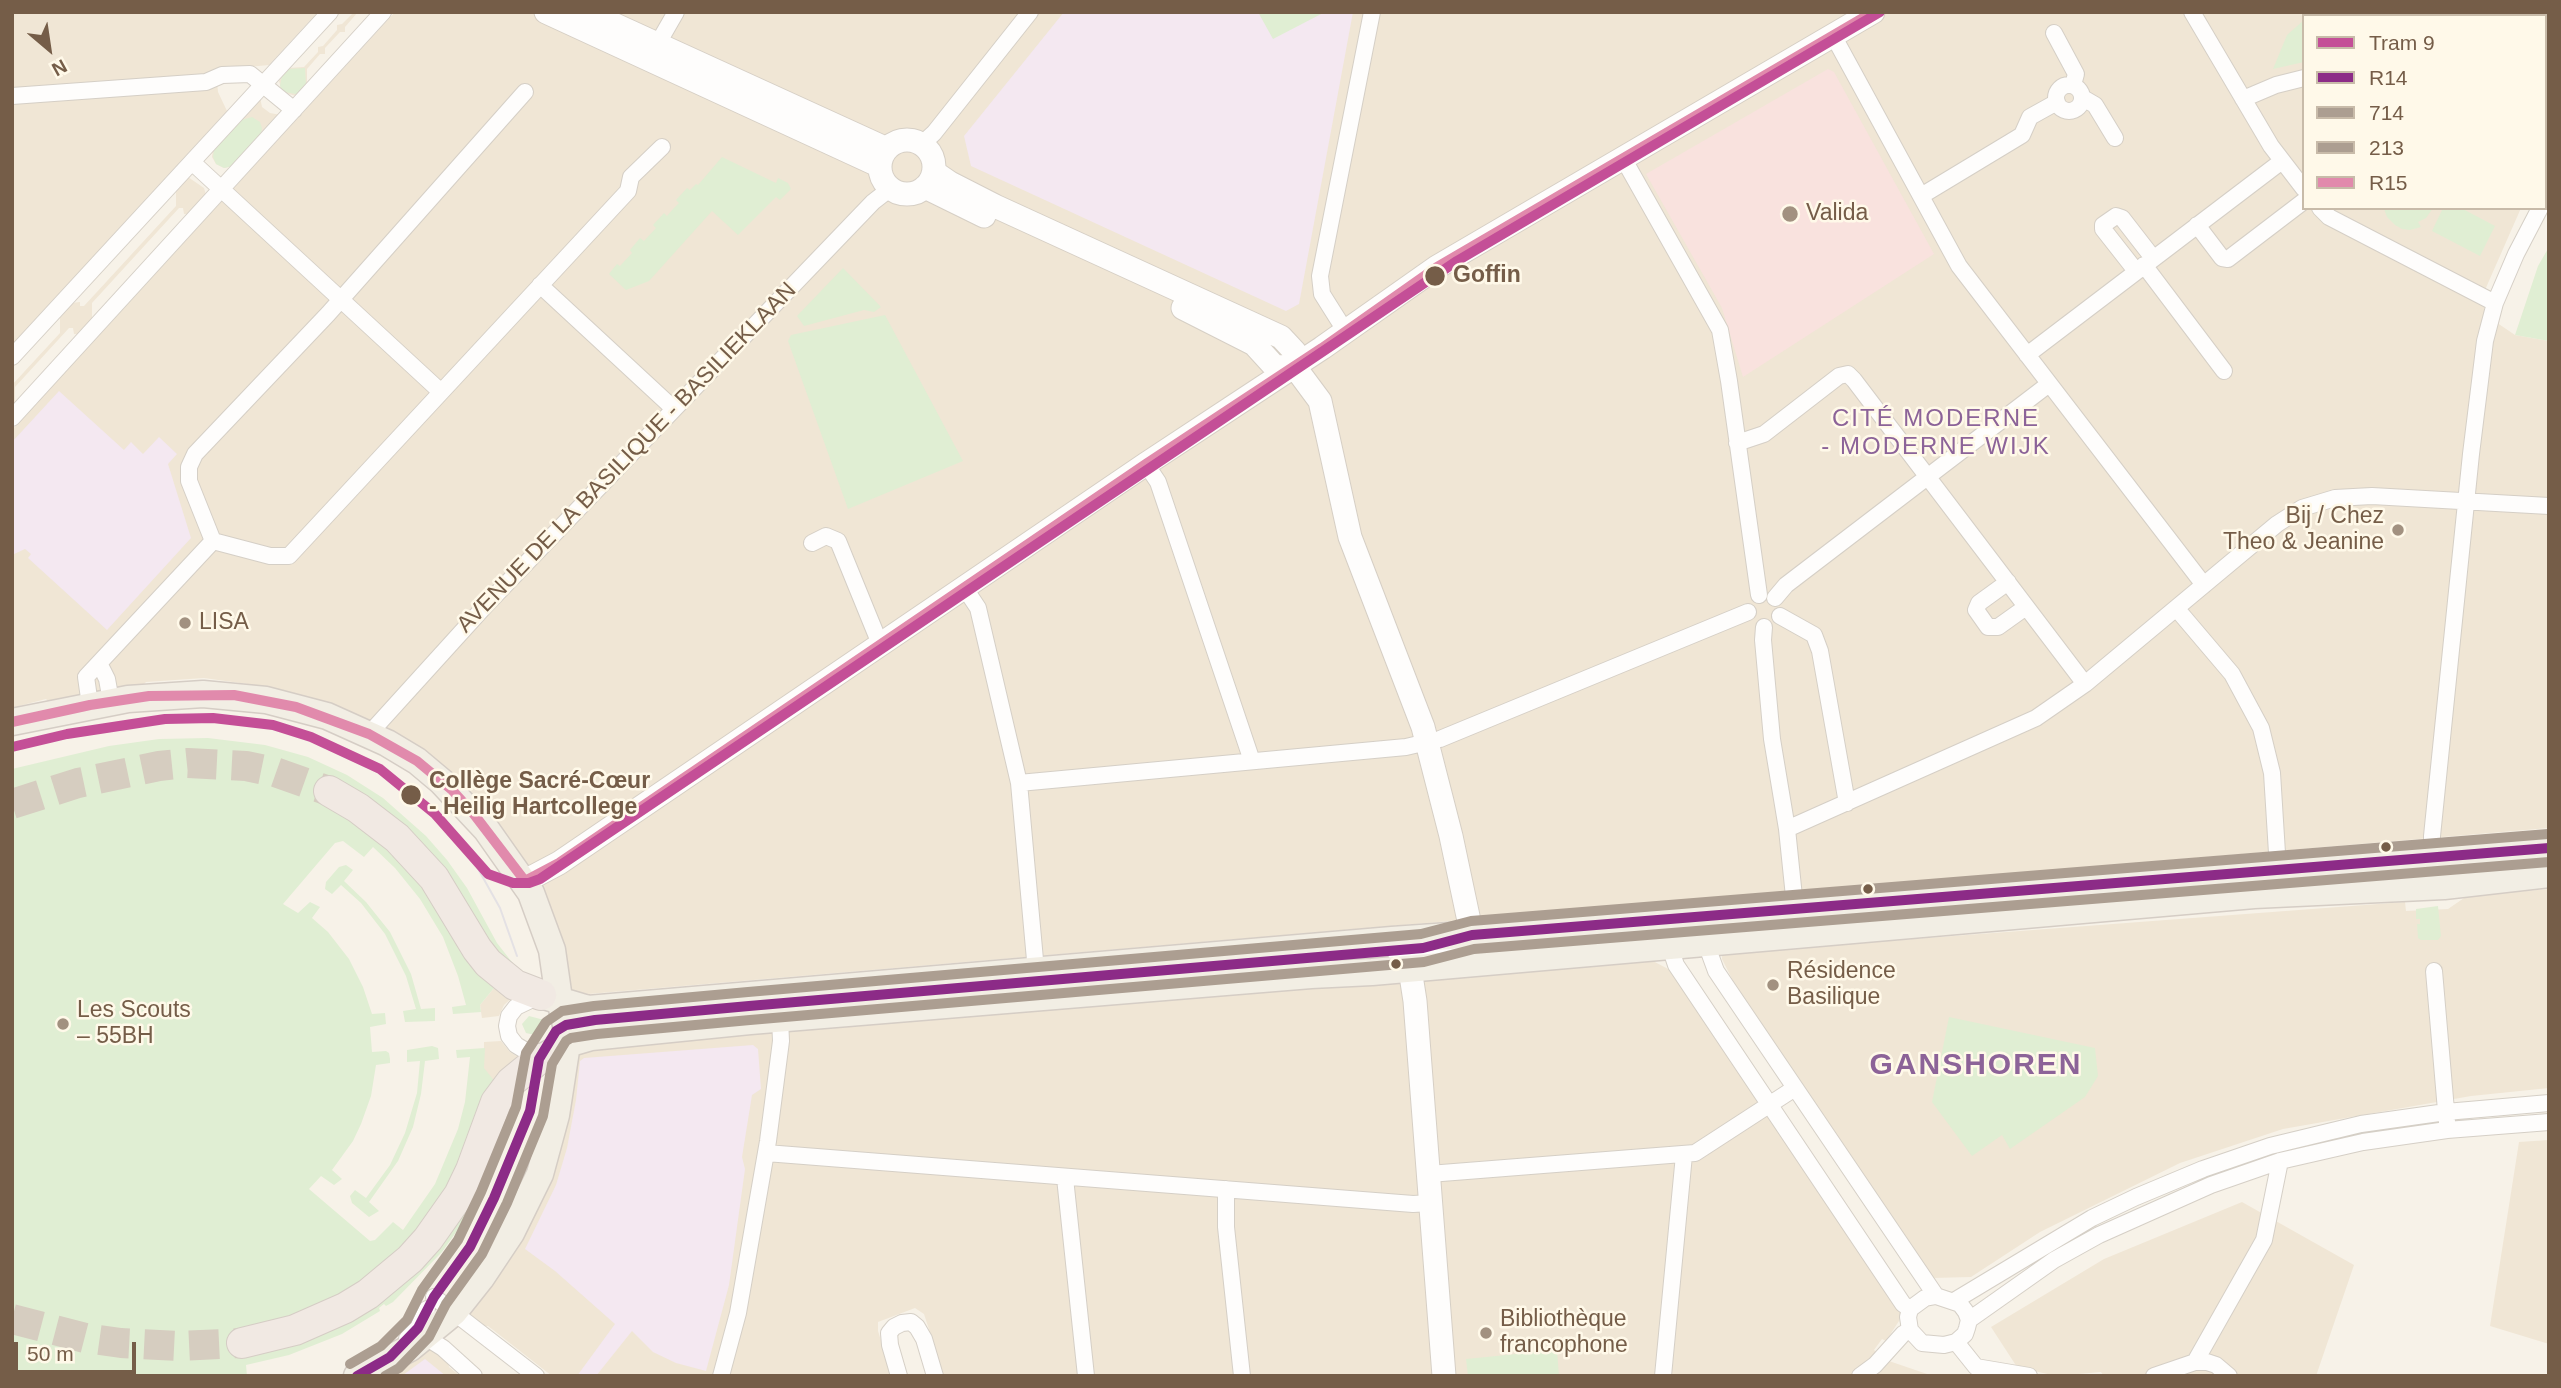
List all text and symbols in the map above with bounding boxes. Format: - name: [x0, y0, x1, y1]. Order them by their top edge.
- north arrow: [14, 14, 84, 84]
- legend: [2302, 14, 2547, 210]
- text: Tram 9: [2369, 31, 2435, 54]
- text: N: [48, 55, 71, 80]
- text: R14: [2369, 66, 2408, 89]
- text: 714: [2369, 101, 2404, 124]
- text: 213: [2369, 136, 2404, 159]
- text: R15: [2369, 171, 2408, 194]
- place label: Valida: [1806, 200, 1868, 228]
- marker: Valida: [1780, 204, 1800, 224]
- place label: Goffin: [1453, 262, 1521, 290]
- marker: Goffin: [1423, 264, 1447, 288]
- street label: AVENUE DE LA BASILIQUE - BASILIEKLAAN: [452, 277, 802, 639]
- district label: CITÉ MODERNE - MODERNE WIJK: [1823, 405, 2049, 461]
- place label: Bij / Chez Theo & Jeanine: [2223, 503, 2384, 557]
- marker: Bij / Chez Theo & Jeanine: [2390, 522, 2406, 538]
- place label: LISA: [199, 609, 249, 637]
- marker: LISA: [177, 615, 193, 631]
- place label: Collège Sacré-Cœur - Heilig Hartcollege: [429, 768, 650, 822]
- marker: Collège Sacré-Cœur - Heilig Hartcollege: [399, 783, 423, 807]
- unlabelled marker: [2379, 840, 2393, 854]
- unlabelled marker: [1861, 882, 1875, 896]
- unlabelled marker: [1389, 957, 1403, 971]
- place label: Résidence Basilique: [1787, 958, 1896, 1012]
- marker: Résidence Basilique: [1765, 977, 1781, 993]
- place label: Les Scouts – 55BH: [77, 997, 191, 1051]
- marker: Les Scouts – 55BH: [55, 1016, 71, 1032]
- district label: GANSHOREN: [1871, 1048, 2081, 1084]
- place label: Bibliothèque francophone: [1500, 1306, 1628, 1360]
- marker: Bibliothèque francophone: [1478, 1325, 1494, 1341]
- scale bar: [18, 1328, 140, 1372]
- text: 50 m: [27, 1342, 74, 1365]

